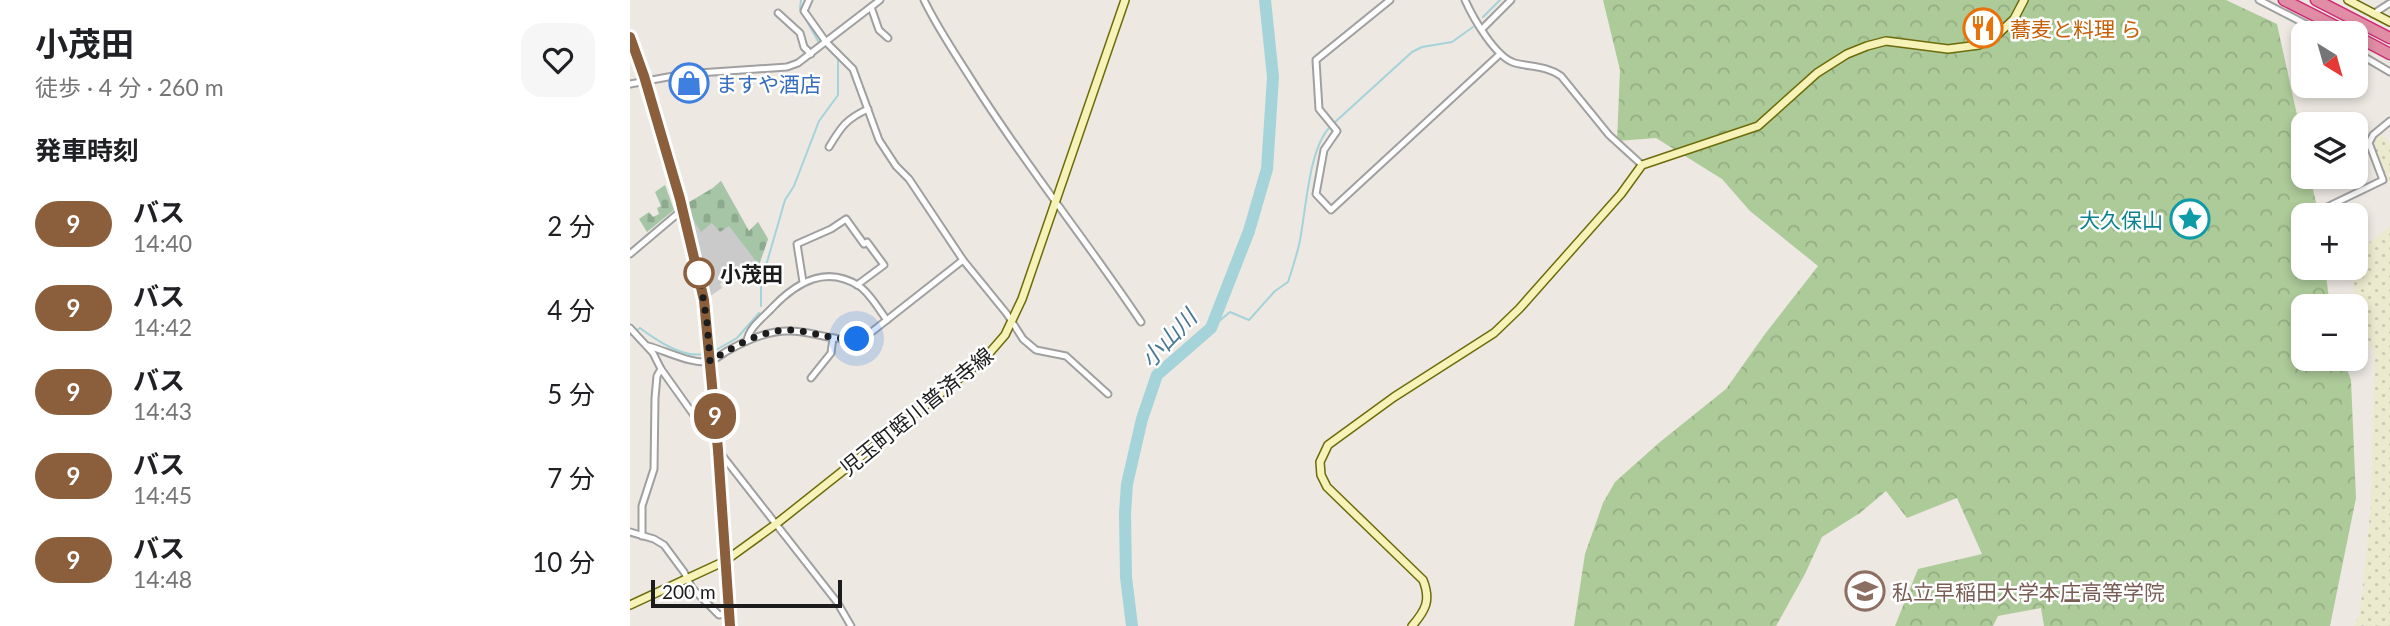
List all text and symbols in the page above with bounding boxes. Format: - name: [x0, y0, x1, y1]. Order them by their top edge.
- restaurant icon: 蕎麦と料理 ら: [1962, 7, 2004, 49]
- place label: 蕎麦と料理 ら: [2010, 16, 2141, 41]
- north arrow: [2291, 21, 2368, 98]
- map controls: [2291, 21, 2368, 371]
- text: 小茂田: [35, 23, 134, 63]
- button: heart: [521, 23, 595, 97]
- shop icon: ますや酒店: [668, 62, 710, 104]
- place label: ますや酒店: [716, 71, 821, 96]
- text: 徒歩 · 4 分 · 260 m: [35, 73, 224, 101]
- button: layers: [2291, 112, 2368, 189]
- text: 発車時刻: [35, 134, 139, 166]
- text: バス: [133, 196, 185, 228]
- place icon: 大久保山: [2169, 198, 2211, 240]
- button: +: [2291, 203, 2368, 280]
- place label: 大久保山: [2079, 207, 2163, 232]
- text: 9: [67, 209, 80, 238]
- text: 2 分: [547, 210, 595, 242]
- text: 14:40: [133, 229, 192, 257]
- marker: 小茂田: [684, 258, 714, 288]
- place label: 小茂田: [720, 261, 783, 286]
- text: バス: [133, 280, 185, 312]
- text: 9: [67, 293, 80, 322]
- text: 4 分: [547, 294, 595, 326]
- button: −: [2291, 294, 2368, 371]
- water label: 小山川: [1134, 301, 1204, 373]
- text: 14:42: [133, 313, 192, 341]
- your location: [839, 321, 874, 356]
- street label: 児玉町蛭川普済寺線: [835, 342, 997, 480]
- text: バス: [133, 364, 185, 396]
- text: 9: [67, 377, 80, 406]
- text: 5 分: [547, 378, 595, 410]
- line badge: 9: [692, 393, 738, 439]
- text: 14:43: [133, 397, 192, 425]
- text: 9: [708, 401, 722, 430]
- text: バス: [133, 448, 185, 480]
- text: 9: [67, 461, 80, 490]
- text: 7 分: [547, 462, 595, 494]
- text: 14:45: [133, 481, 192, 509]
- text: バス: [133, 532, 185, 564]
- text: 9: [67, 545, 80, 574]
- text: 10 分: [532, 546, 595, 578]
- text: 14:48: [133, 565, 192, 593]
- school or university icon: 私立早稲田大学本庄高等学院: [1844, 570, 1886, 612]
- scale bar: [651, 577, 842, 609]
- place label: 私立早稲田大学本庄高等学院: [1892, 579, 2165, 604]
- text: 200 m: [662, 580, 716, 603]

